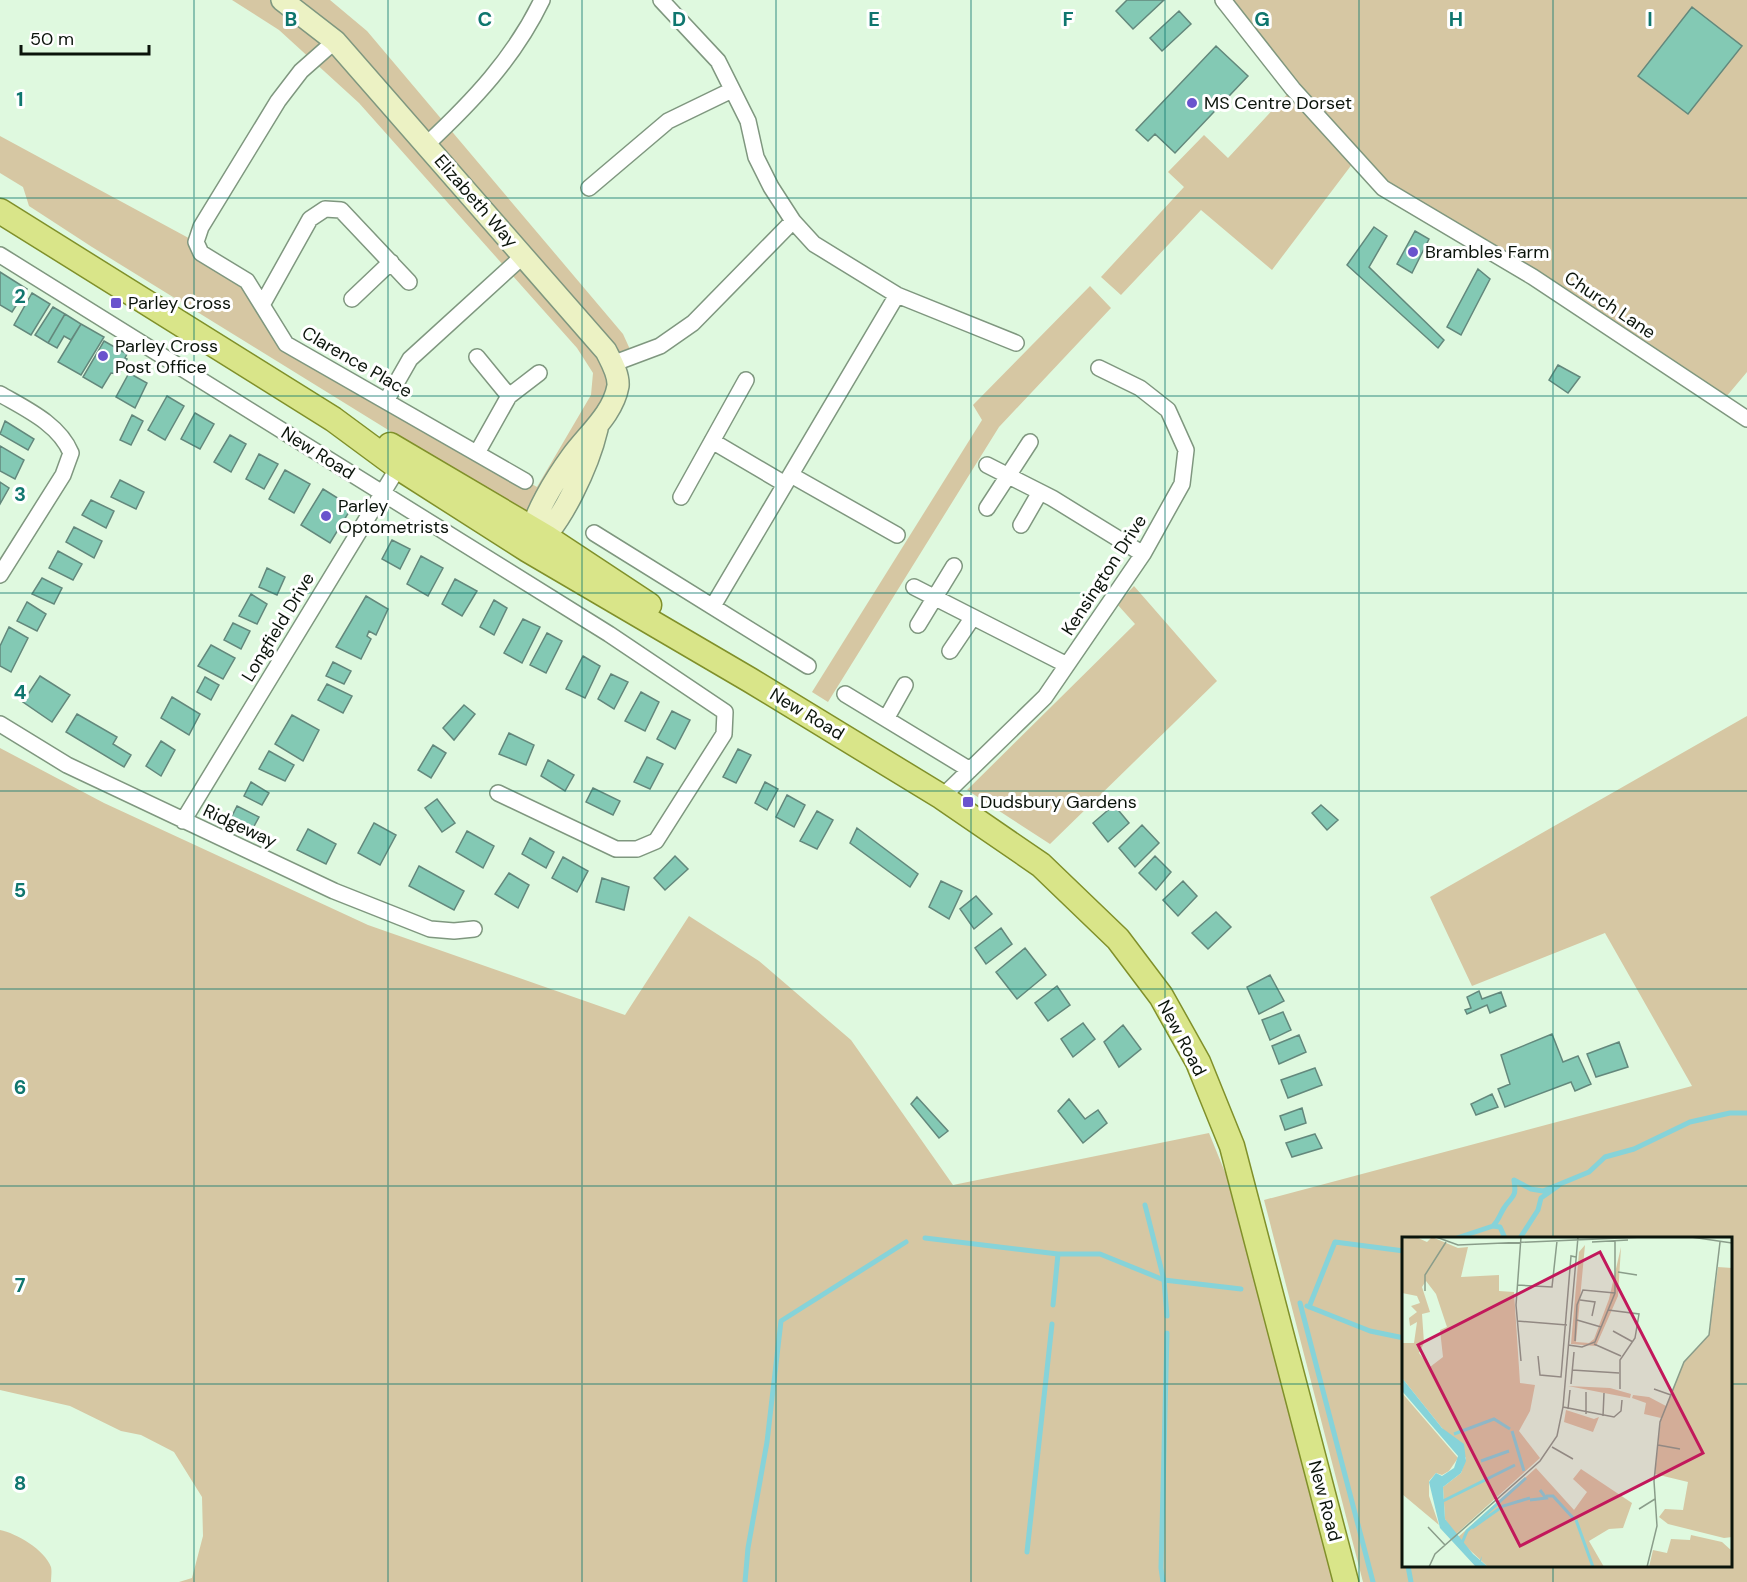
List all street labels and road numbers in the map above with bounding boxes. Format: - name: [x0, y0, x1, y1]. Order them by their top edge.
- street label: Elizabeth Way: [429, 149, 523, 253]
- street label: Church Lane: [1560, 266, 1660, 344]
- street label: Clarence Place: [297, 321, 417, 403]
- street label: New Road: [277, 421, 359, 485]
- street label: Kensington Drive: [1056, 510, 1152, 640]
- street label: Longfield Drive: [236, 568, 320, 686]
- street label: New Road: [765, 682, 849, 746]
- street label: Ridgeway: [199, 798, 281, 854]
- street label: New Road: [1152, 996, 1212, 1080]
- street label: New Road: [1303, 1458, 1347, 1544]

